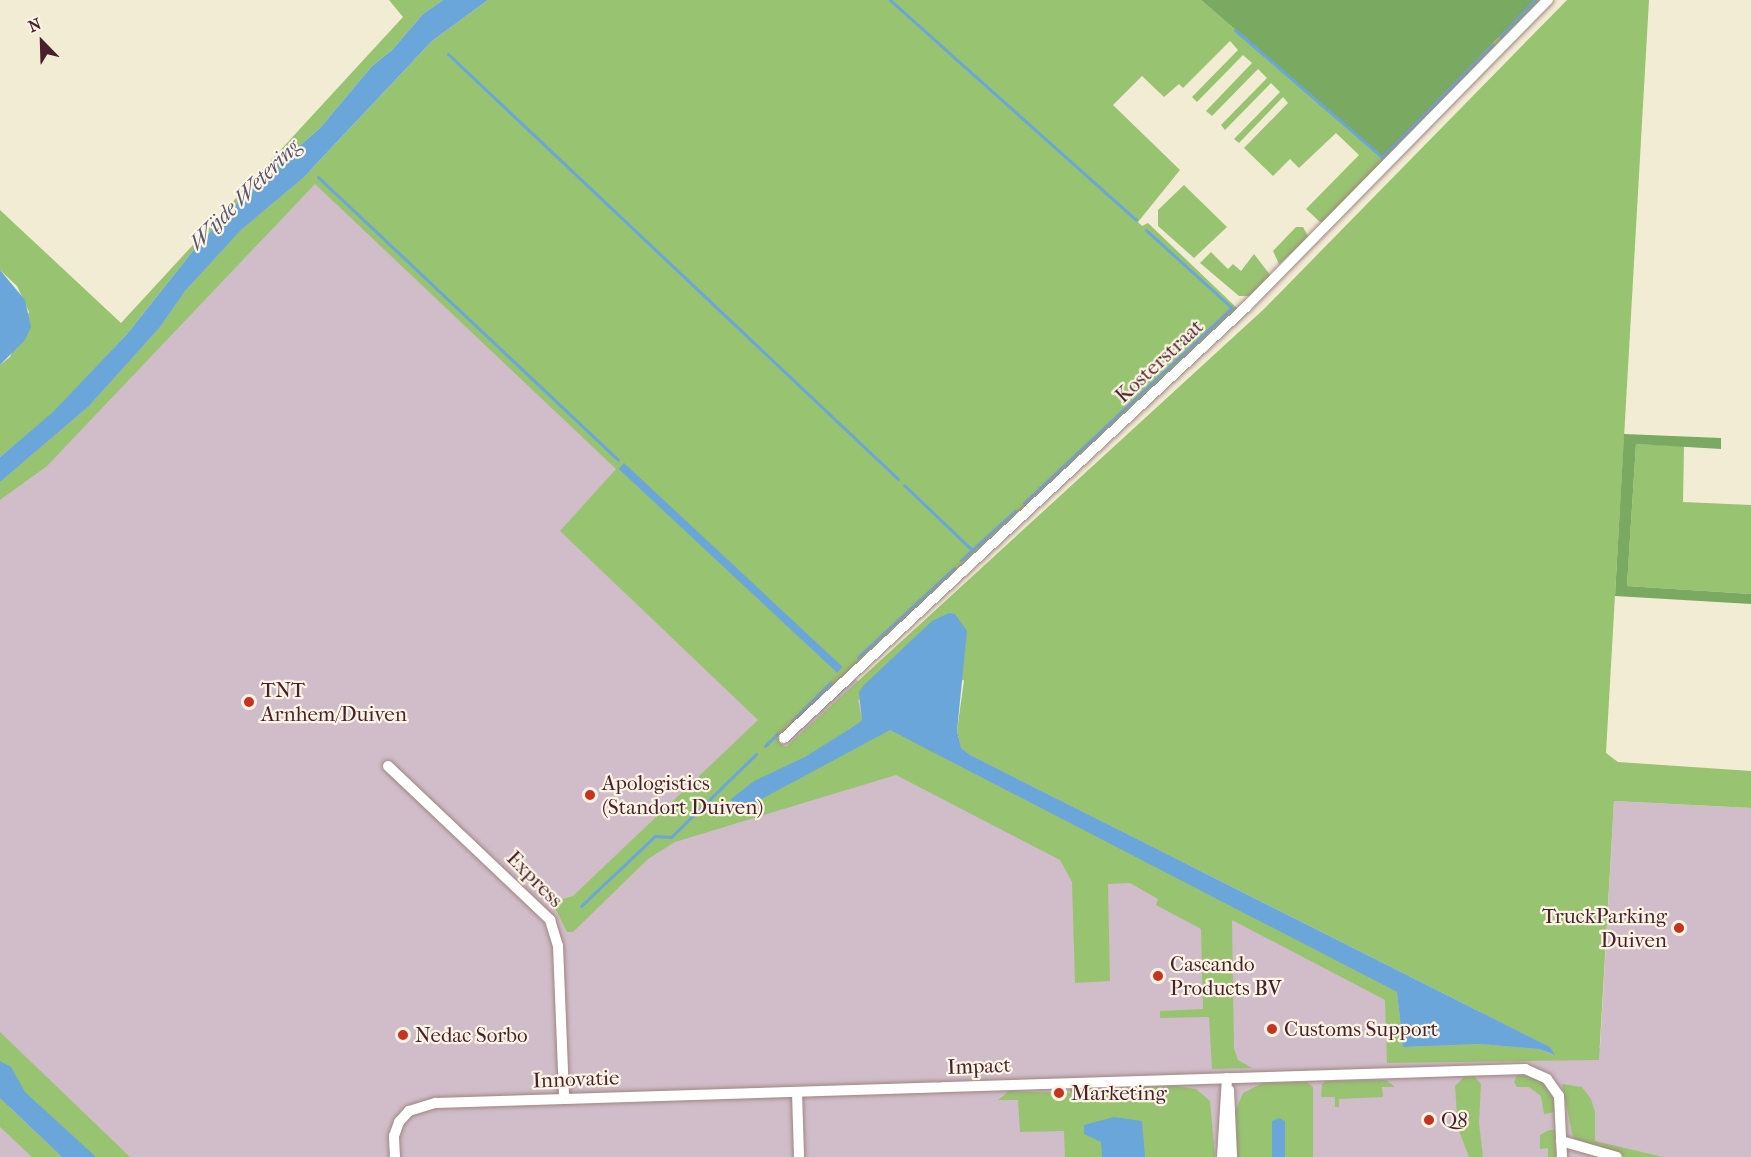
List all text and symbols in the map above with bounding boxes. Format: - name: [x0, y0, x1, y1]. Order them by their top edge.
- north arrow: [12, 12, 72, 72]
- text: N: [25, 14, 44, 36]
- water label: Wijde Wetering: [184, 134, 306, 256]
- street label: Kosterstraat: [1110, 314, 1208, 408]
- place label: TNT Arnhem/Duiven: [261, 677, 407, 727]
- marker: TNT Arnhem/Duiven: [242, 695, 256, 709]
- place label: Apologistics (Standort Duiven): [602, 770, 763, 820]
- marker: Apologistics (Standort Duiven): [583, 788, 597, 802]
- street label: Express: [501, 845, 569, 913]
- place label: TruckParking Duiven: [1542, 903, 1667, 953]
- marker: TruckParking Duiven: [1672, 921, 1686, 935]
- place label: Cascando Products BV: [1170, 951, 1281, 1001]
- marker: Cascando Products BV: [1151, 969, 1165, 983]
- place label: Customs Support: [1284, 1016, 1438, 1042]
- place label: Nedac Sorbo: [415, 1022, 528, 1048]
- marker: Customs Support: [1265, 1022, 1279, 1036]
- marker: Nedac Sorbo: [396, 1028, 410, 1042]
- street label: Impact: [947, 1052, 1011, 1080]
- street label: Innovatie: [532, 1065, 620, 1093]
- place label: Marketing: [1071, 1080, 1167, 1106]
- marker: Marketing: [1052, 1086, 1066, 1100]
- place label: Q8: [1441, 1107, 1468, 1133]
- marker: Q8: [1422, 1113, 1436, 1127]

